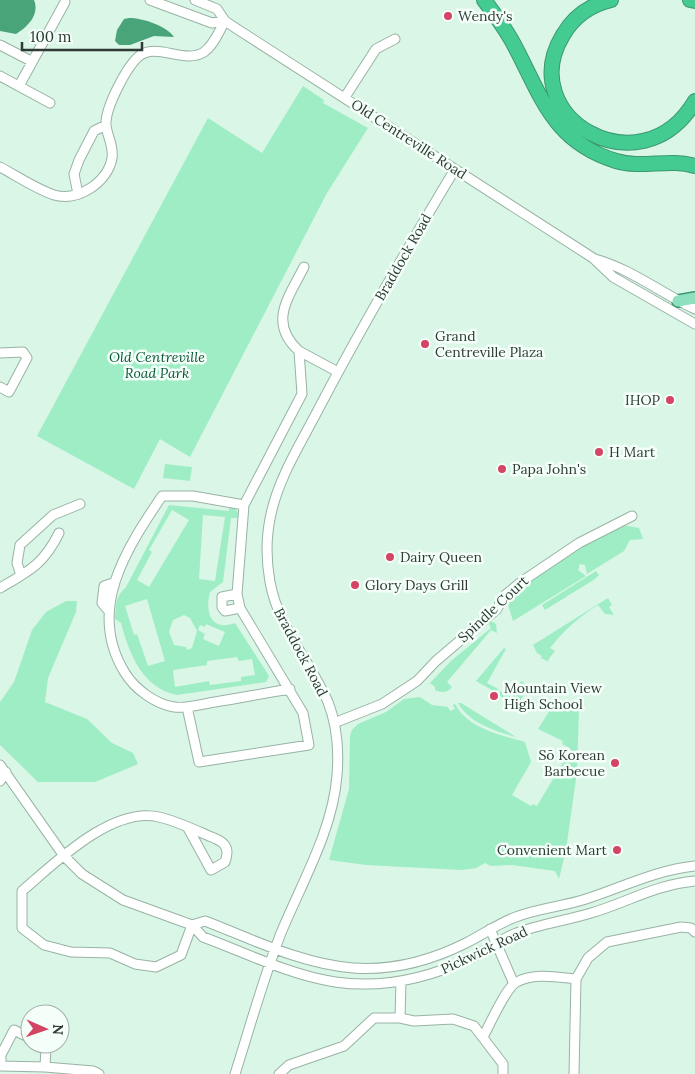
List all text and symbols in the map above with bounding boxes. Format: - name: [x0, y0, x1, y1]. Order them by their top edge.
- place label: Wendy's: [458, 7, 513, 25]
- marker: Wendy's: [442, 10, 454, 22]
- scale bar: [22, 20, 142, 52]
- text: 100 m: [30, 27, 71, 46]
- street label: Old Centreville Road: [348, 95, 470, 183]
- street label: Braddock Road: [371, 210, 435, 304]
- place label: Grand Centreville Plaza: [435, 327, 543, 361]
- marker: Grand Centreville Plaza: [419, 338, 431, 350]
- park label: Old Centreville Road Park: [109, 348, 205, 382]
- place label: IHOP: [625, 391, 661, 409]
- marker: IHOP: [664, 394, 676, 406]
- place label: H Mart: [609, 443, 656, 461]
- marker: H Mart: [593, 446, 605, 458]
- place label: Papa John's: [512, 460, 586, 478]
- marker: Papa John's: [496, 463, 508, 475]
- place label: Dairy Queen: [400, 548, 482, 566]
- marker: Dairy Queen: [384, 551, 396, 563]
- street label: Spindle Court: [454, 571, 532, 646]
- place label: Glory Days Grill: [365, 576, 468, 594]
- marker: Glory Days Grill: [349, 579, 361, 591]
- street label: Braddock Road: [270, 605, 332, 699]
- place label: Mountain View High School: [504, 679, 603, 713]
- marker: Mountain View High School: [488, 690, 500, 702]
- place label: Sō Korean Barbecue: [538, 746, 605, 780]
- marker: Sō Korean Barbecue: [609, 757, 621, 769]
- place label: Convenient Mart: [497, 841, 608, 859]
- marker: Convenient Mart: [611, 844, 623, 856]
- street label: Pickwick Road: [438, 922, 530, 978]
- north arrow: [20, 1004, 70, 1054]
- text: N: [49, 1024, 67, 1035]

